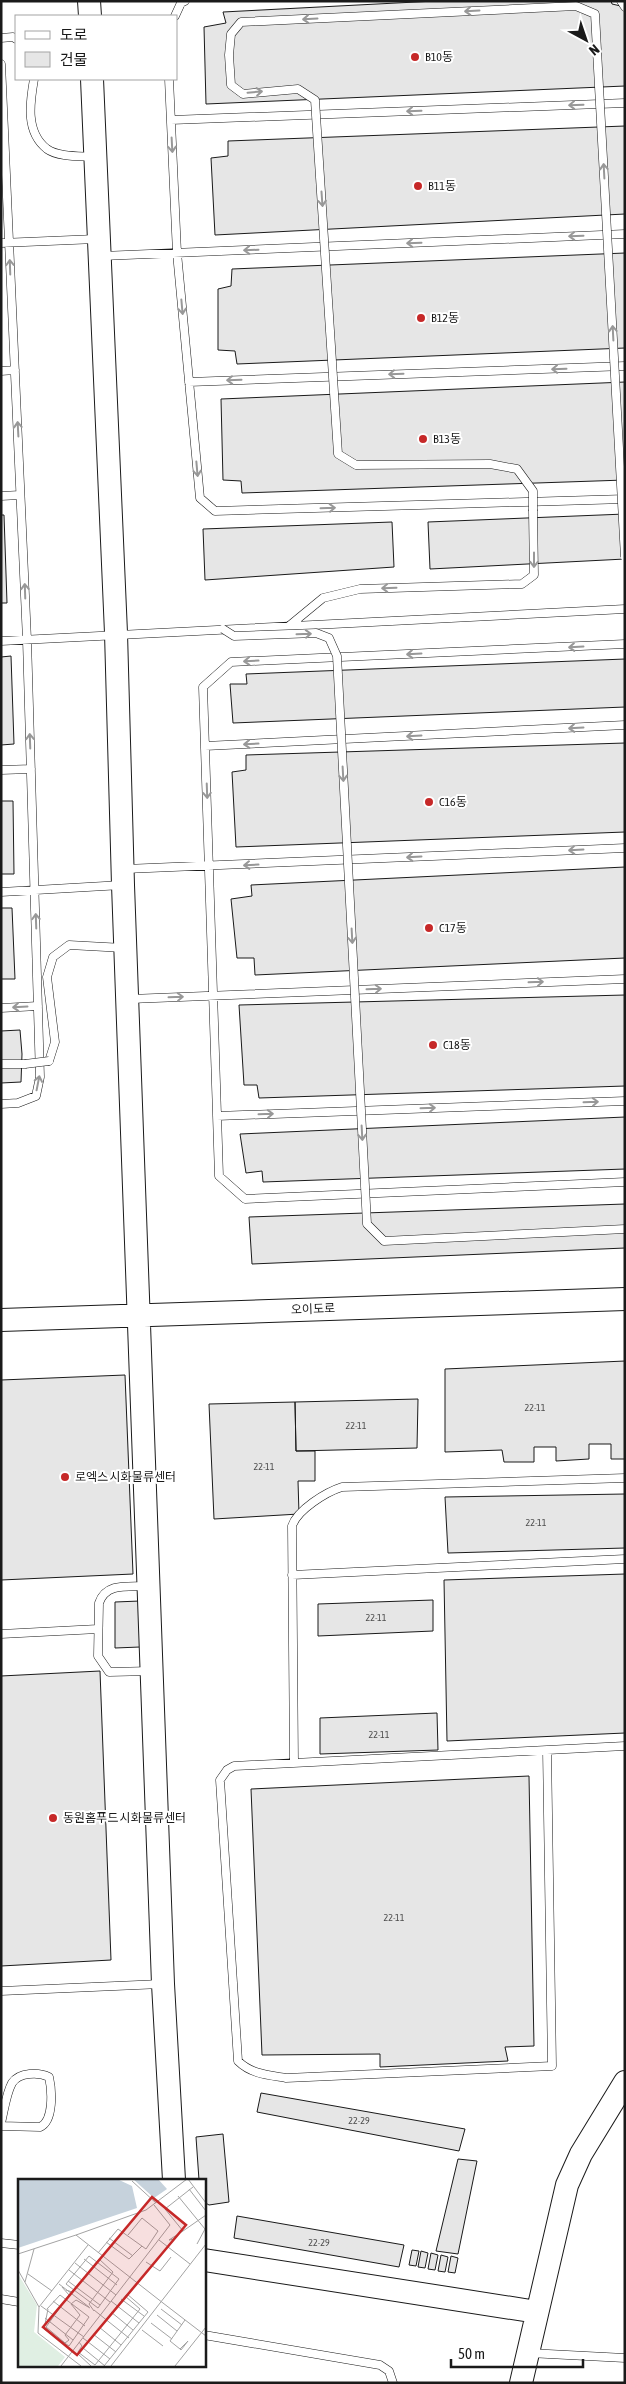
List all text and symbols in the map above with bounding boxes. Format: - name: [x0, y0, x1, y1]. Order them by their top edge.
- one-way arrow: [464, 6, 480, 15]
- one-way arrow: [302, 14, 318, 23]
- legend: [15, 15, 178, 80]
- north arrow: [561, 15, 611, 65]
- text: 도로: [60, 26, 88, 43]
- text: N: [586, 41, 603, 59]
- place label: B10동: [425, 50, 453, 64]
- text: 건물: [60, 51, 88, 68]
- marker: B10동: [409, 51, 421, 63]
- one-way arrow: [247, 88, 263, 97]
- one-way arrow: [568, 100, 584, 110]
- one-way arrow: [406, 106, 422, 116]
- one-way arrow: [168, 137, 177, 153]
- one-way arrow: [600, 163, 609, 179]
- place label: B11동: [428, 179, 456, 193]
- marker: B11동: [412, 180, 424, 192]
- one-way arrow: [317, 190, 326, 206]
- one-way arrow: [568, 232, 584, 241]
- one-way arrow: [406, 238, 422, 248]
- one-way arrow: [244, 245, 260, 254]
- one-way arrow: [6, 259, 15, 275]
- one-way arrow: [178, 299, 187, 315]
- place label: B12동: [431, 311, 459, 325]
- marker: B12동: [415, 312, 427, 324]
- one-way arrow: [608, 325, 617, 341]
- one-way arrow: [551, 364, 567, 373]
- one-way arrow: [388, 370, 404, 379]
- one-way arrow: [226, 376, 242, 385]
- one-way arrow: [13, 421, 22, 437]
- place label: B13동: [433, 432, 461, 446]
- marker: B13동: [417, 433, 429, 445]
- one-way arrow: [192, 461, 202, 477]
- one-way arrow: [320, 503, 336, 512]
- one-way arrow: [529, 552, 539, 568]
- one-way arrow: [382, 583, 398, 593]
- one-way arrow: [20, 584, 29, 600]
- one-way arrow: [296, 629, 312, 638]
- one-way arrow: [568, 642, 584, 651]
- one-way arrow: [406, 649, 422, 658]
- one-way arrow: [244, 656, 260, 666]
- one-way arrow: [568, 723, 584, 732]
- one-way arrow: [406, 731, 422, 740]
- one-way arrow: [25, 733, 35, 750]
- one-way arrow: [244, 739, 260, 748]
- one-way arrow: [339, 765, 348, 781]
- one-way arrow: [202, 783, 211, 799]
- place label: C16동: [439, 795, 467, 809]
- marker: C16동: [423, 796, 435, 808]
- one-way arrow: [568, 845, 584, 855]
- one-way arrow: [406, 853, 422, 862]
- one-way arrow: [244, 860, 260, 869]
- one-way arrow: [31, 913, 40, 929]
- place label: C17동: [439, 921, 467, 935]
- marker: C17동: [423, 922, 435, 934]
- one-way arrow: [347, 928, 356, 944]
- one-way arrow: [528, 978, 544, 987]
- one-way arrow: [365, 984, 381, 994]
- one-way arrow: [168, 992, 184, 1001]
- one-way arrow: [12, 1002, 28, 1011]
- place label: C18동: [443, 1038, 471, 1052]
- marker: C18동: [427, 1039, 439, 1051]
- one-way arrow: [34, 1076, 44, 1092]
- one-way arrow: [582, 1098, 598, 1107]
- one-way arrow: [420, 1104, 436, 1113]
- one-way arrow: [258, 1109, 274, 1119]
- one-way arrow: [358, 1125, 367, 1141]
- street label: 오이도로: [291, 1301, 335, 1317]
- house number: 22-11: [525, 1402, 546, 1413]
- house number: 22-11: [346, 1420, 367, 1431]
- house number: 22-11: [254, 1461, 275, 1472]
- place label: 로엑스 시화물류센터: [75, 1470, 176, 1484]
- marker: 로엑스 시화물류센터: [59, 1471, 71, 1483]
- house number: 22-11: [526, 1517, 547, 1528]
- house number: 22-11: [366, 1612, 387, 1623]
- house number: 22-11: [369, 1729, 390, 1740]
- place label: 동원홈푸드 시화물류센터: [63, 1811, 186, 1825]
- marker: 동원홈푸드 시화물류센터: [47, 1812, 59, 1824]
- house number: 22-11: [384, 1912, 405, 1923]
- house number: 22-29: [348, 2115, 370, 2126]
- inset map: [18, 2179, 205, 2366]
- house number: 22-29: [308, 2237, 330, 2248]
- scale bar: [451, 2336, 584, 2368]
- text: 50 m: [458, 2345, 485, 2362]

